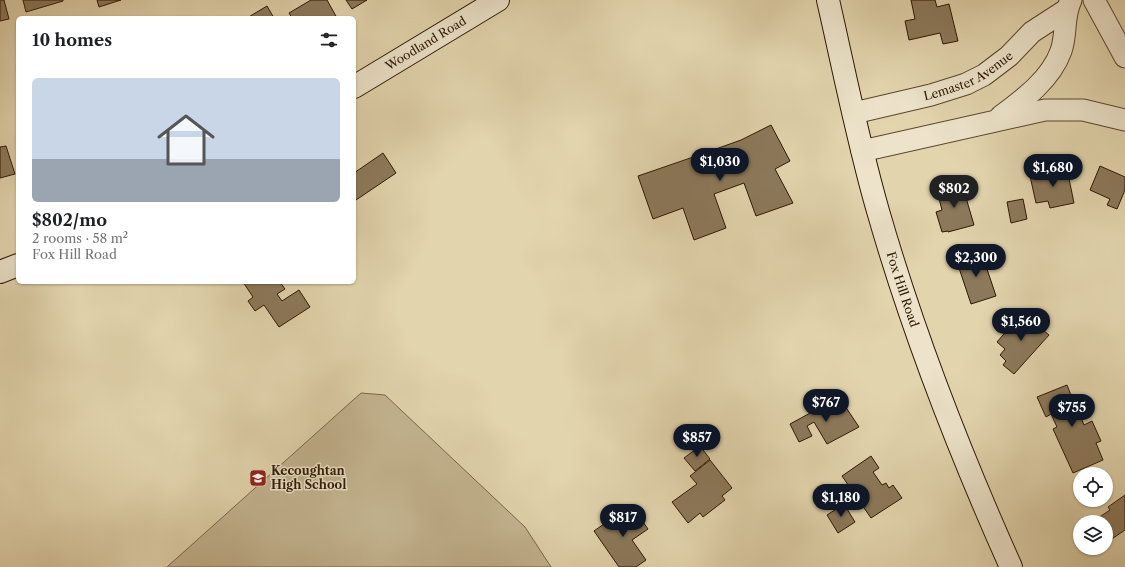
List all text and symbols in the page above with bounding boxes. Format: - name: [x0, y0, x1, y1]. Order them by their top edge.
- street label: Woodland Road: [382, 13, 469, 74]
- icon: filters: [318, 29, 340, 51]
- text: 10 homes: [32, 30, 112, 50]
- street label: Lemaster Avenue: [922, 48, 1016, 103]
- icon: home: [150, 104, 222, 176]
- pin: $1,030: [687, 148, 753, 182]
- text: $1,030: [700, 153, 740, 169]
- pin: $1,680: [1020, 154, 1086, 188]
- text: $1,680: [1033, 159, 1073, 175]
- pin: $802: [930, 175, 978, 209]
- text: $802: [938, 180, 970, 196]
- text: $802/mo: [32, 210, 107, 230]
- text: 2 rooms · 58 m²: [32, 230, 128, 246]
- pin: $2,300: [943, 244, 1009, 278]
- text: Fox Hill Road: [32, 246, 117, 262]
- text: $2,300: [955, 249, 997, 265]
- street label: Fox Hill Road: [884, 250, 922, 330]
- pin: $1,560: [988, 308, 1054, 342]
- text: $1,560: [1001, 313, 1041, 329]
- pin: $767: [802, 389, 850, 423]
- text: $767: [812, 394, 840, 410]
- pin: $755: [1048, 394, 1096, 428]
- text: $755: [1058, 399, 1086, 415]
- pin: $857: [673, 424, 721, 458]
- text: $857: [682, 429, 712, 445]
- place label: Kecoughtan High School: [271, 463, 346, 492]
- map controls: [1073, 467, 1113, 555]
- button: locate: [1073, 467, 1113, 507]
- school or university icon: Kecoughtan High School: [248, 468, 268, 488]
- pin: $1,180: [808, 484, 874, 518]
- text: $1,180: [822, 489, 860, 505]
- pin: $817: [599, 504, 647, 538]
- text: $817: [609, 509, 637, 525]
- button: layers: [1073, 515, 1113, 555]

